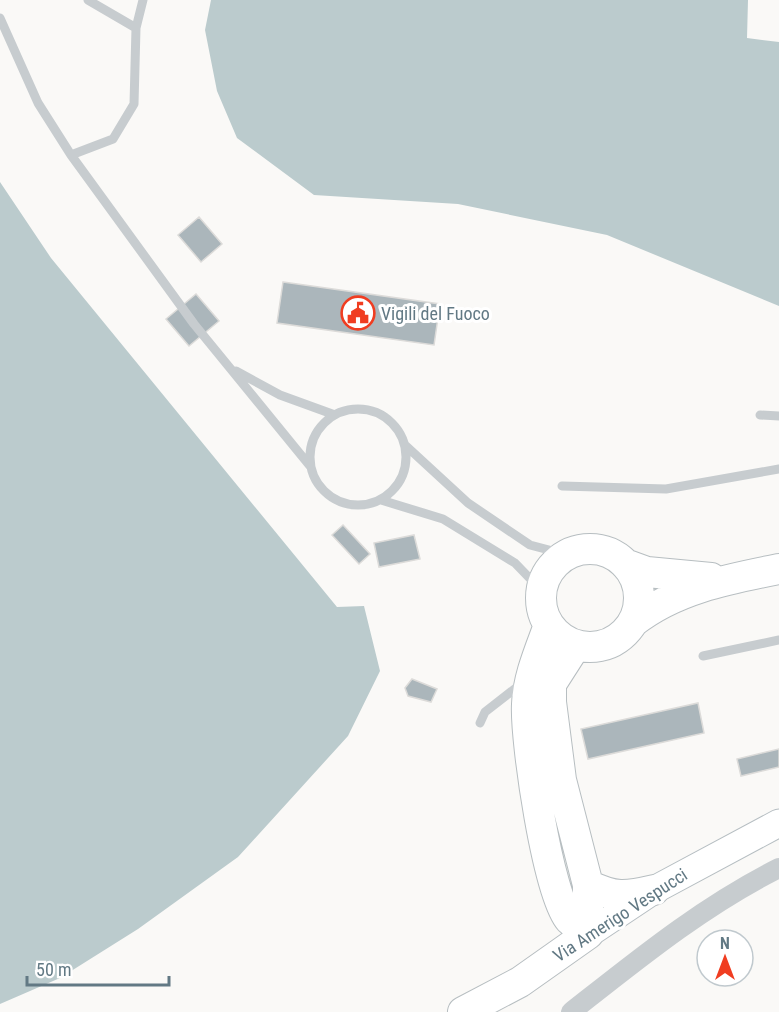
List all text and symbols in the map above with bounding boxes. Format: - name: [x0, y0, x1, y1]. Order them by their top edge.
- public building icon: Vigili del Fuoco: [340, 295, 376, 331]
- place label: Vigili del Fuoco: [381, 303, 490, 324]
- street label: Via Amerigo Vespucci: [549, 864, 691, 966]
- north arrow: [695, 928, 755, 988]
- text: N: [720, 934, 730, 953]
- scale bar: [27, 949, 170, 987]
- text: 50 m: [36, 959, 71, 980]

